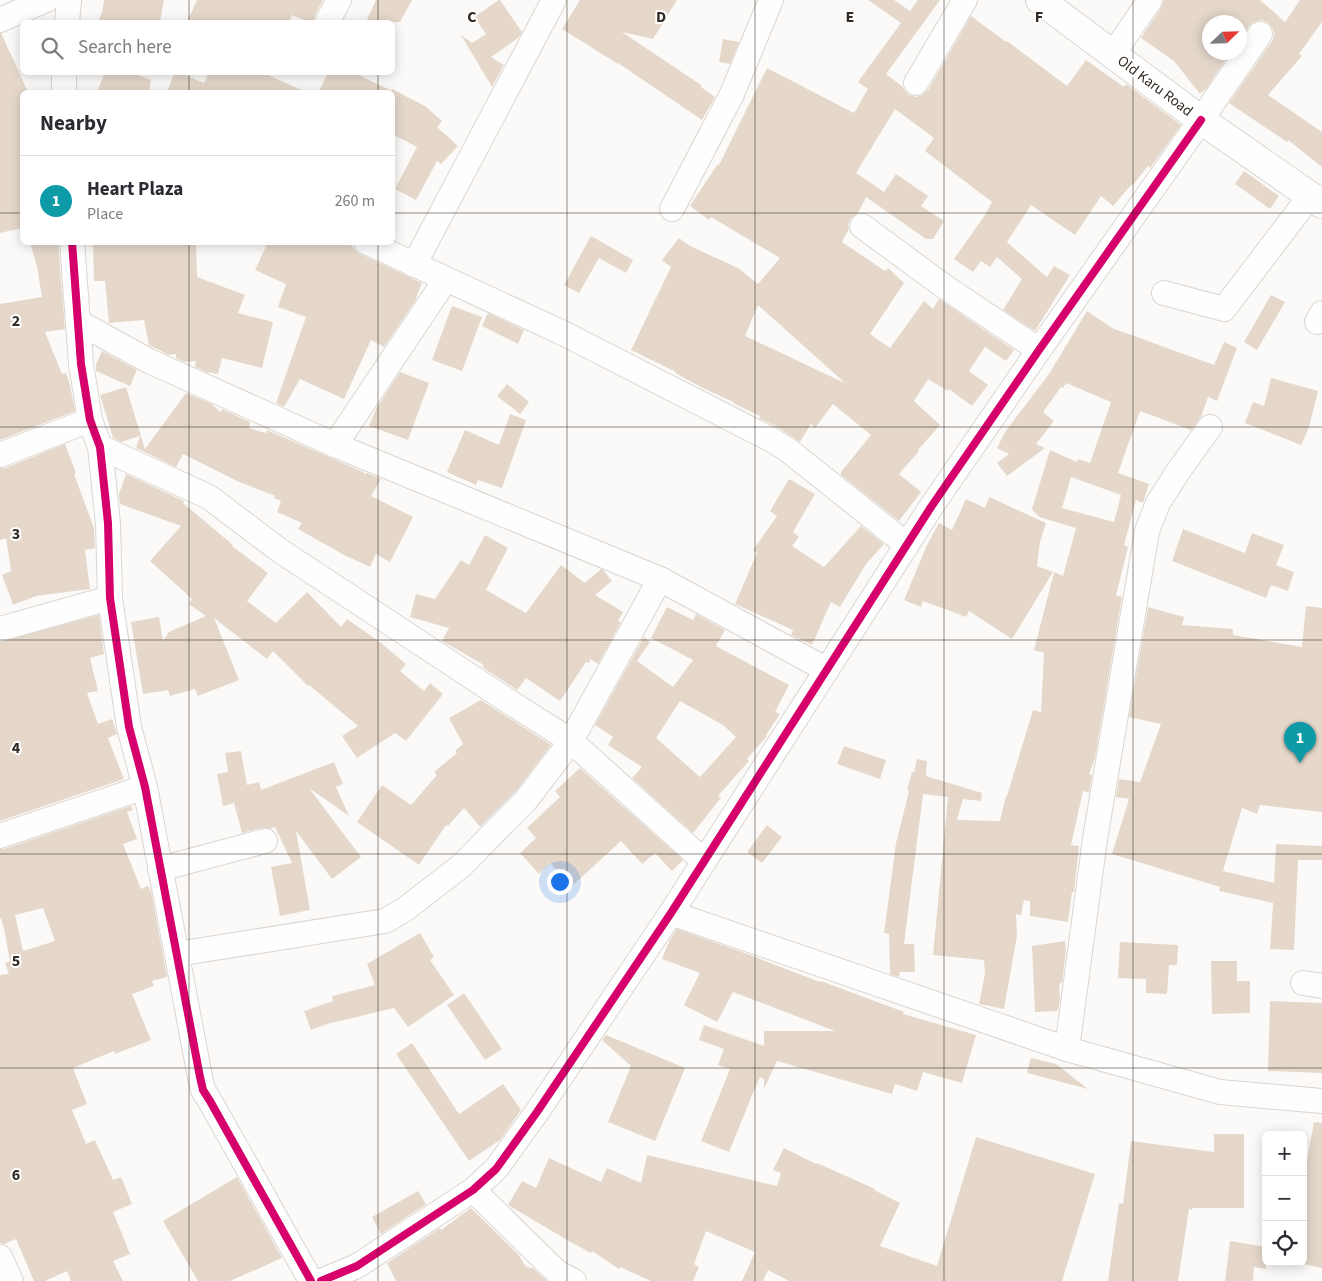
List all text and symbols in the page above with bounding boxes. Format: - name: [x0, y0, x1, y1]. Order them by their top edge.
- text: C: [467, 6, 477, 28]
- text: D: [656, 6, 666, 28]
- text: E: [846, 6, 854, 28]
- text: F: [1035, 6, 1043, 28]
- north arrow: [1202, 15, 1247, 60]
- search box: [20, 20, 395, 75]
- icon: search: [38, 34, 66, 62]
- text: Search here: [78, 34, 172, 61]
- street label: Old Karu Road: [1113, 51, 1197, 121]
- text: Nearby: [40, 108, 107, 138]
- text: Heart Plaza: [87, 176, 183, 203]
- text: 1: [52, 190, 60, 212]
- text: 260 m: [335, 190, 375, 212]
- text: Place: [87, 203, 123, 225]
- text: 2: [12, 310, 20, 332]
- text: 3: [12, 523, 20, 545]
- pin: 1: [1284, 722, 1316, 763]
- text: 4: [12, 737, 21, 759]
- your location: [547, 869, 573, 895]
- text: 5: [12, 950, 20, 972]
- map controls: [1262, 1131, 1307, 1266]
- button: +: [1262, 1131, 1307, 1176]
- text: 6: [12, 1164, 20, 1186]
- button: −: [1262, 1176, 1307, 1221]
- button: locate: [1262, 1221, 1307, 1266]

